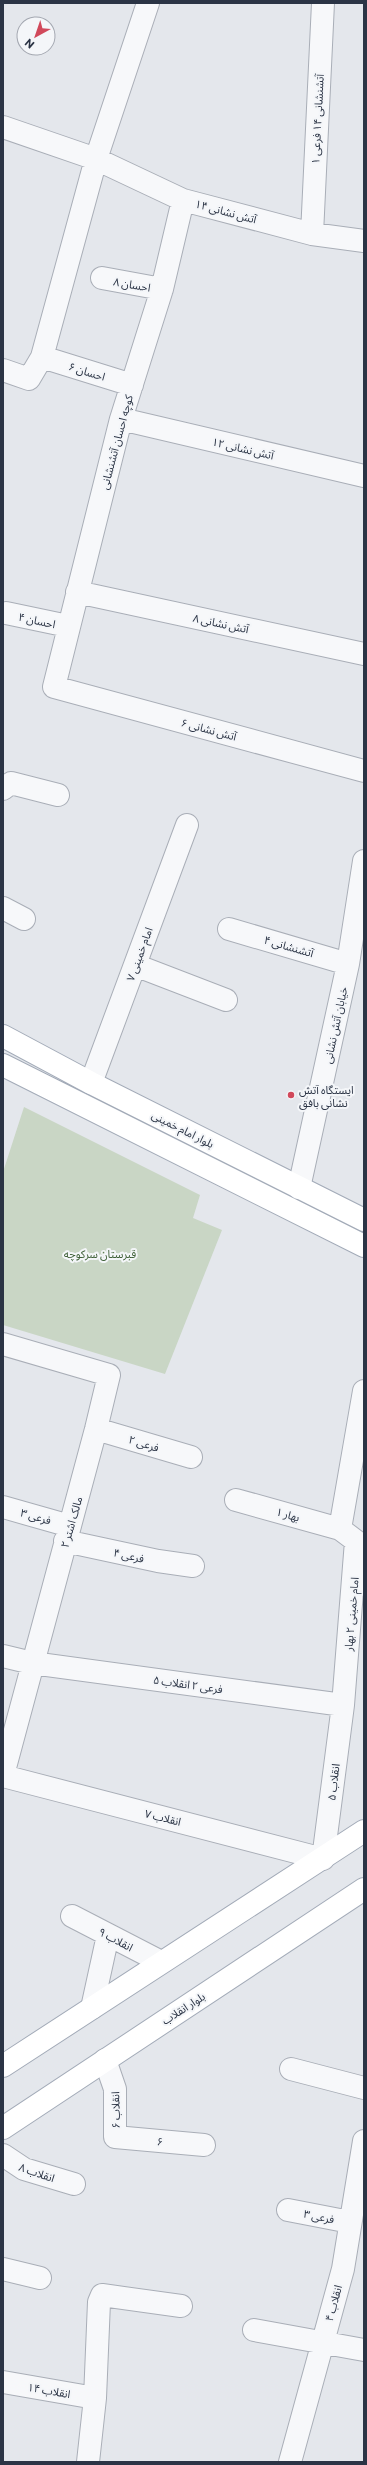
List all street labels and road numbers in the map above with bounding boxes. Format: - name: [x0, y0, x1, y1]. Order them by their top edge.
- street label: آتشنشانی ۱۴ فرعی ۱: [308, 73, 327, 165]
- street label: آتش نشانی ۱۴: [194, 197, 259, 227]
- street label: احسان ۸: [112, 274, 152, 295]
- street label: احسان ۶: [67, 359, 107, 384]
- street label: کوچه احسان آتشنشانی: [97, 393, 137, 491]
- street label: آتش نشانی ۱۲: [211, 435, 276, 463]
- street label: احسان ۴: [17, 610, 57, 631]
- street label: آتش نشانی ۸: [192, 611, 251, 636]
- street label: آتش نشانی ۶: [180, 715, 239, 744]
- street label: امام خمینی ۷: [123, 925, 157, 983]
- street label: آتشنشانی ۴: [262, 933, 316, 960]
- street label: خیابان آتش نشانی: [321, 985, 351, 1065]
- street label: بلوار امام خمینی: [149, 1108, 216, 1152]
- street label: فرعی ۲: [127, 1432, 161, 1455]
- street label: مالک اشتر ۲: [57, 1495, 86, 1549]
- street label: بهار ۱: [274, 1504, 301, 1525]
- street label: فرعی ۳: [19, 1505, 53, 1528]
- street label: فرعی ۴: [112, 1545, 146, 1566]
- street label: امام خمینی ۲ بهار: [341, 1577, 363, 1653]
- street label: فرعی ۲ انقلاب ۵: [152, 1673, 224, 1697]
- street label: انقلاب ۵: [324, 1763, 343, 1801]
- street label: انقلاب ۷: [143, 1806, 182, 1829]
- street label: انقلاب ۹: [96, 1925, 135, 1955]
- street label: بلوار انقلاب: [159, 1989, 208, 2028]
- street label: انقلاب ۶: [108, 2091, 123, 2129]
- street label: ۶: [156, 2134, 164, 2148]
- street label: انقلاب ۸: [17, 2160, 57, 2185]
- street label: فرعی ۳: [302, 2206, 336, 2227]
- street label: انقلاب ۴: [322, 2283, 345, 2323]
- street label: انقلاب ۱۴: [26, 2380, 71, 2401]

